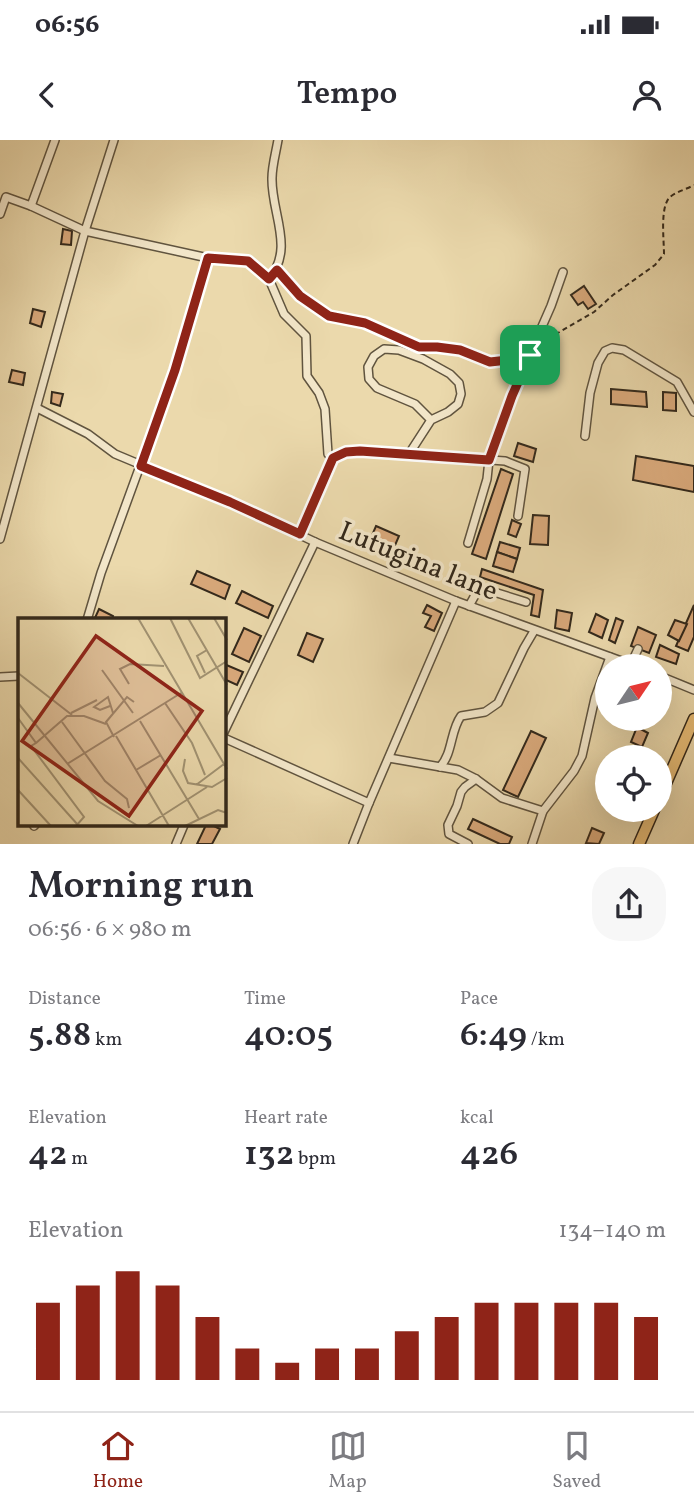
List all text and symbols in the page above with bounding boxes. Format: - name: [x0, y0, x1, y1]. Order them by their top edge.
- text: 06:56: [35, 7, 100, 43]
- text: Tempo: [297, 73, 397, 117]
- icon: back: [28, 76, 66, 114]
- icon: person: [628, 76, 666, 114]
- pin: [500, 325, 560, 385]
- icon: arrive: [511, 336, 549, 374]
- street label: Lutugina lane: [333, 512, 503, 612]
- inset map: [18, 618, 226, 827]
- north arrow: [595, 654, 672, 732]
- map controls: [595, 654, 672, 822]
- button: locate: [595, 745, 672, 822]
- text: Morning run: [28, 861, 254, 914]
- button: share: [592, 867, 666, 941]
- text: 06:56 · 6 × 980 m: [28, 914, 191, 946]
- text: Distance: [28, 986, 101, 1012]
- text: Time: [244, 986, 286, 1012]
- text: Pace: [460, 986, 498, 1012]
- text: 5.88: [28, 1012, 91, 1060]
- text: 40:05: [244, 1012, 333, 1060]
- text: 6:49: [460, 1012, 527, 1060]
- text: km: [91, 1027, 122, 1053]
- text: /km: [527, 1027, 565, 1053]
- text: Elevation: [28, 1105, 107, 1131]
- text: Heart rate: [244, 1105, 328, 1131]
- text: kcal: [460, 1105, 494, 1131]
- text: 42: [28, 1131, 68, 1179]
- text: 132: [244, 1131, 294, 1179]
- text: 426: [460, 1131, 518, 1179]
- text: m: [68, 1146, 88, 1172]
- text: bpm: [294, 1146, 336, 1172]
- text: Elevation: [28, 1215, 124, 1247]
- text: 134–140 m: [558, 1215, 666, 1247]
- tab: Home: [93, 1427, 143, 1495]
- tab: Map: [329, 1427, 367, 1495]
- tab: Saved: [552, 1427, 601, 1495]

